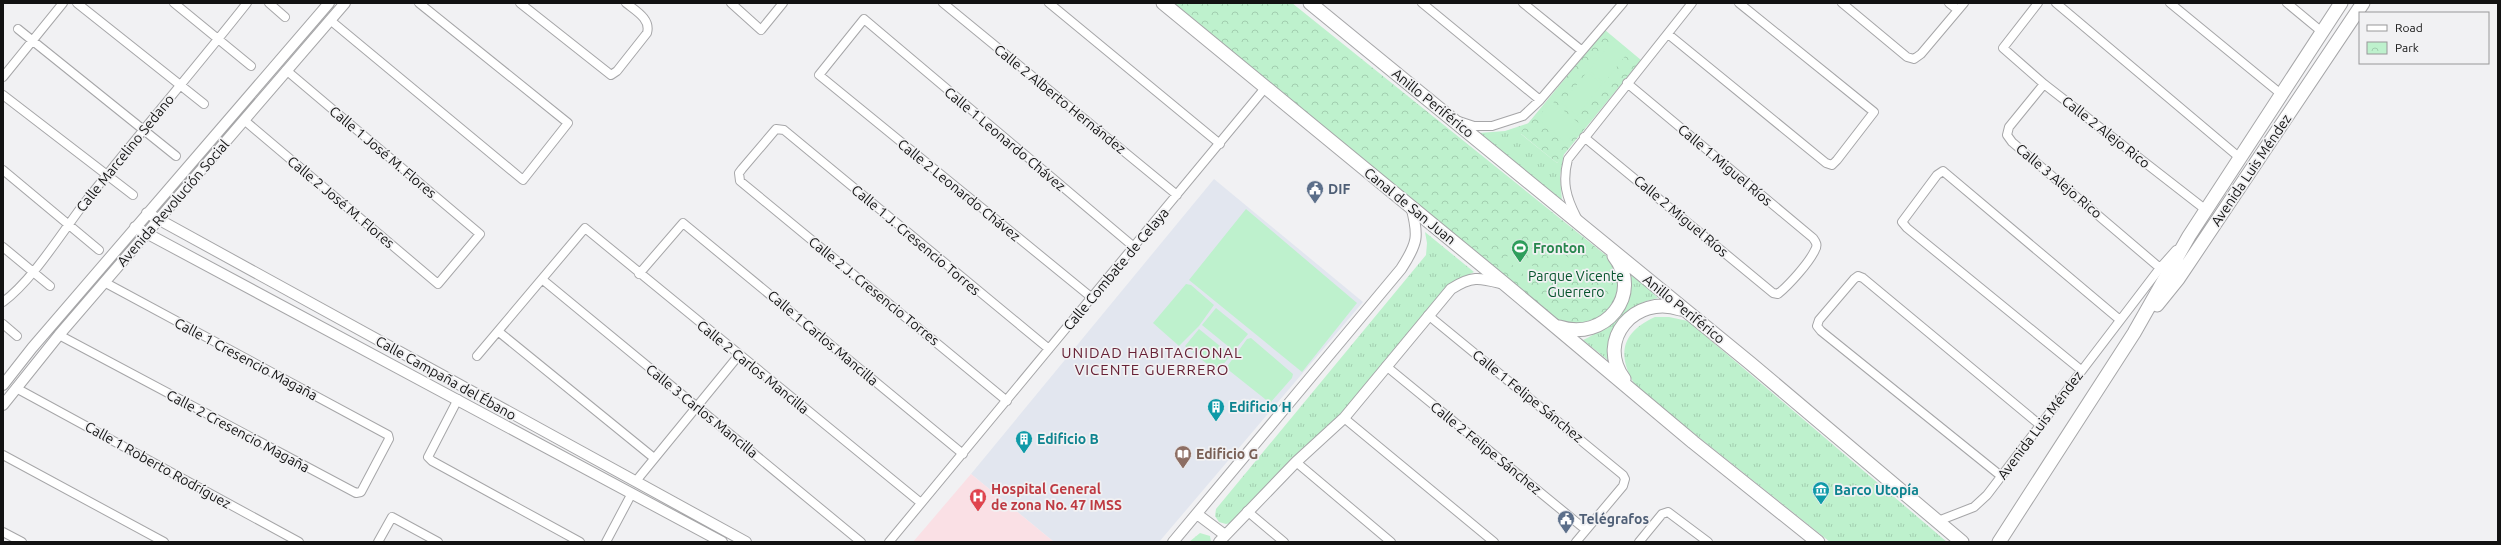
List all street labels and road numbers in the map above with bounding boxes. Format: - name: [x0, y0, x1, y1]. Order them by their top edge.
- street label: Calle 2 Alberto Hernández: [991, 41, 1129, 157]
- street label: Anillo Periférico: [1389, 65, 1477, 141]
- street label: Calle 1 Leonardo Chávez: [941, 84, 1069, 194]
- street label: Calle Marcelino Sedano: [73, 91, 177, 215]
- street label: Calle 2 Alejo Rico: [2059, 93, 2153, 171]
- street label: Calle 1 José M. Flores: [326, 103, 440, 201]
- street label: Avenida Luis Méndez: [2208, 111, 2294, 229]
- street label: Calle 1 Miguel Ríos: [1675, 121, 1775, 209]
- street label: Avenida Revolución Social: [114, 136, 232, 269]
- street label: Calle 2 Leonardo Chávez: [895, 136, 1023, 244]
- street label: Calle 3 Alejo Rico: [2013, 140, 2105, 222]
- street label: Calle 2 José M. Flores: [284, 153, 398, 251]
- street label: Canal de San Juan: [1361, 164, 1459, 248]
- street label: Calle 2 Miguel Ríos: [1631, 172, 1731, 260]
- street label: Calle 1 J. Cresencio Torres: [848, 181, 984, 299]
- street label: Calle Combate de Celaya: [1060, 205, 1172, 333]
- street label: Calle 2 J. Cresencio Torres: [806, 233, 942, 349]
- street label: Anillo Periférico: [1640, 271, 1728, 347]
- street label: Calle 1 Carlos Mancilla: [765, 287, 881, 389]
- street label: Calle 1 Cresencio Magaña: [172, 314, 320, 404]
- street label: Calle 2 Carlos Mancilla: [694, 317, 812, 417]
- street label: Calle Campaña del Ébano: [373, 332, 519, 423]
- street label: Calle 1 Felipe Sánchez: [1469, 346, 1587, 446]
- street label: Calle 3 Carlos Mancilla: [643, 361, 761, 461]
- street label: Avenida Luis Méndez: [1994, 368, 2086, 482]
- street label: Calle 2 Cresencio Magaña: [164, 386, 312, 476]
- street label: Calle 2 Felipe Sánchez: [1427, 398, 1545, 498]
- street label: Calle 1 Roberto Rodríguez: [82, 418, 234, 512]

